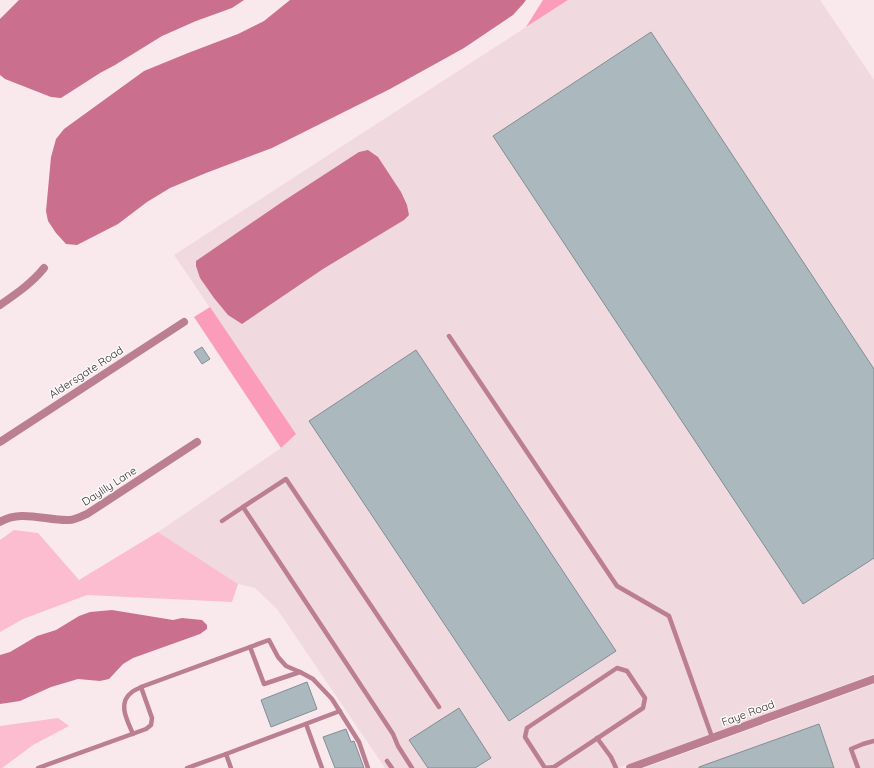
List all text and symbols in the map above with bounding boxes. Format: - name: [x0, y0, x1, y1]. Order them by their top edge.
- street label: Aldersgate Road: [46, 343, 126, 401]
- street label: Daylily Lane: [79, 463, 139, 509]
- street label: Faye Road: [720, 697, 776, 729]

